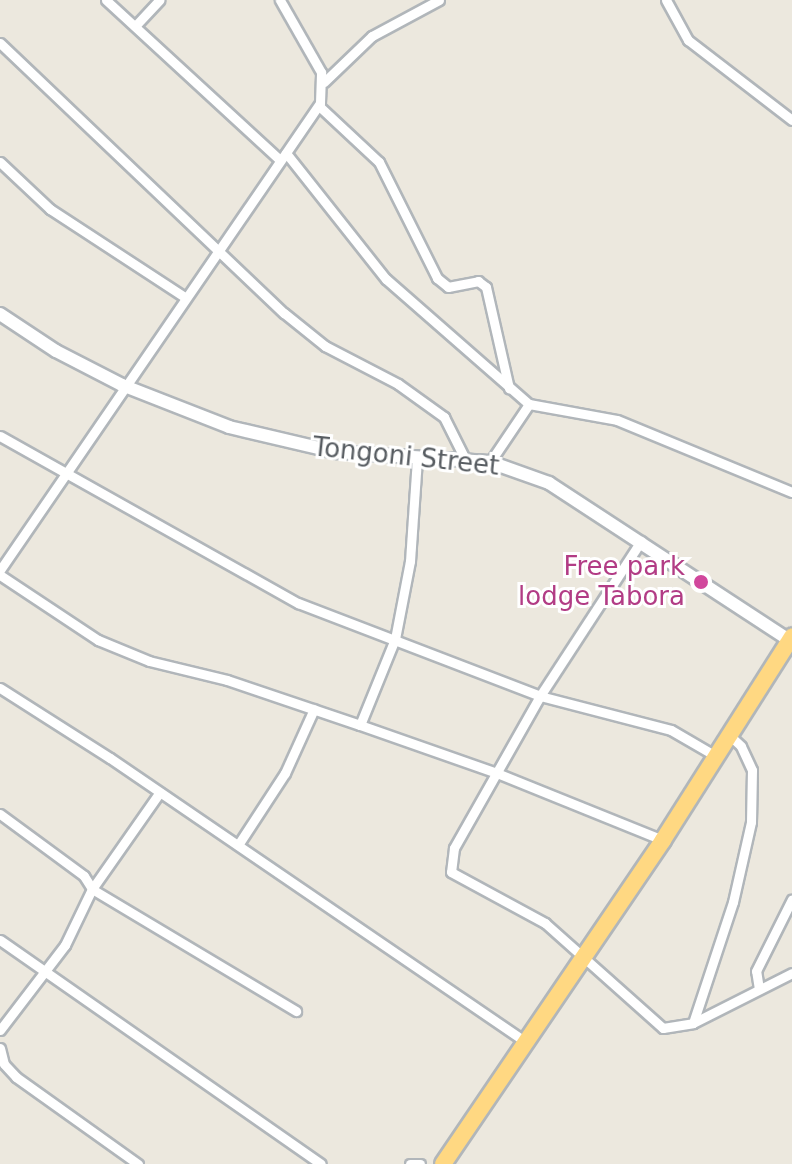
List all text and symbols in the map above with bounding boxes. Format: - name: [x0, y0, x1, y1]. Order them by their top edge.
- street label: Tongoni Street: [311, 432, 501, 482]
- place label: Free park lodge Tabora: [518, 551, 685, 612]
- marker: Free park lodge Tabora: [692, 573, 710, 591]

